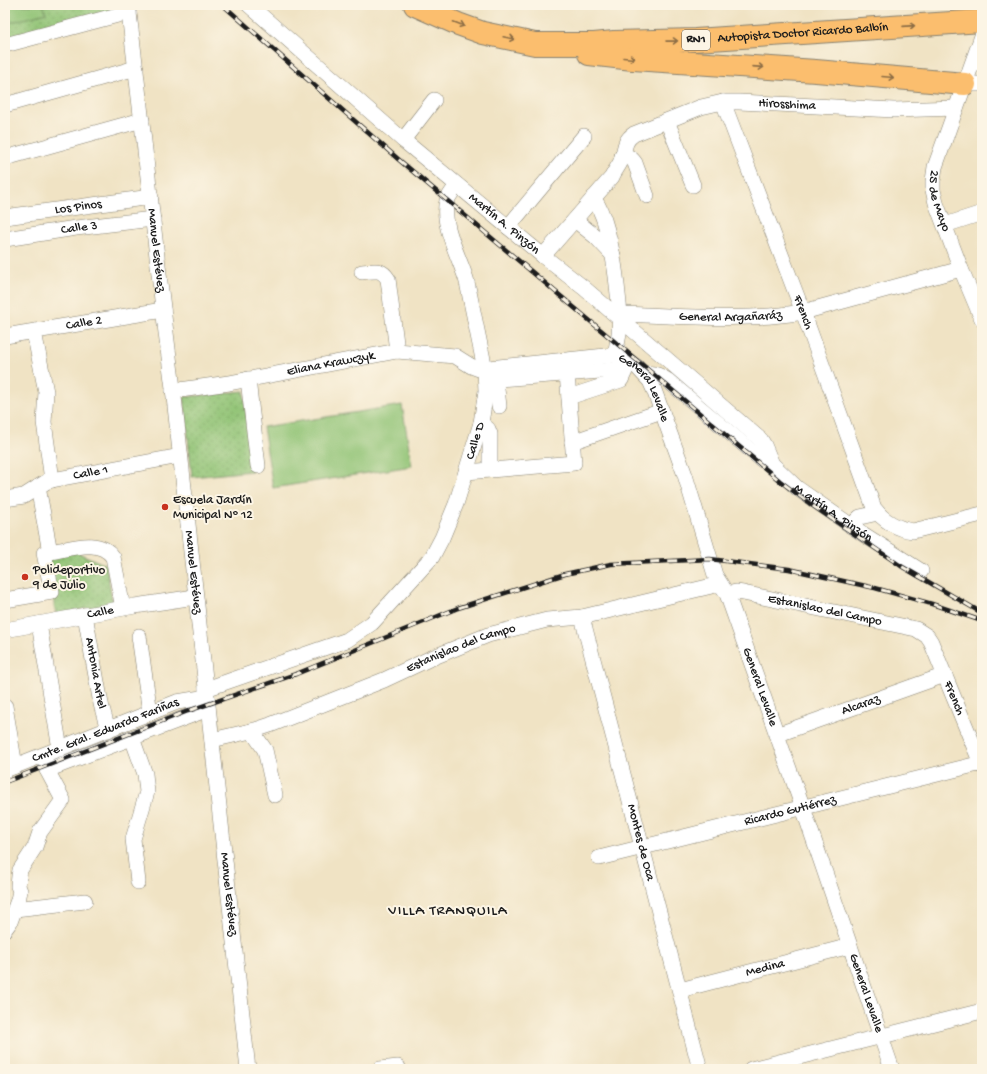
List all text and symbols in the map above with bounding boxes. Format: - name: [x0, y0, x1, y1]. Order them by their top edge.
- street label: Autopista Doctor Ricardo Balbín: [717, 20, 889, 46]
- one-way arrow: [452, 21, 464, 29]
- one-way arrow: [902, 23, 915, 30]
- road number: RN1: [682, 30, 710, 50]
- one-way arrow: [502, 35, 515, 43]
- one-way arrow: [665, 37, 678, 45]
- one-way arrow: [622, 55, 635, 62]
- one-way arrow: [752, 63, 765, 70]
- one-way arrow: [881, 74, 894, 81]
- street label: Hirosshima: [758, 96, 817, 113]
- street label: 25 de Mayo: [925, 169, 954, 234]
- street label: Martín A. Pinzón: [465, 190, 543, 258]
- street label: Los Pinos: [54, 196, 104, 218]
- street label: Manuel Estévez: [144, 208, 169, 294]
- street label: Calle 3: [60, 218, 98, 238]
- street label: French: [789, 292, 816, 332]
- street label: General Argañaráz: [679, 307, 784, 325]
- street label: Calle 2: [65, 313, 104, 333]
- street label: Eliana Krawczyk: [286, 348, 377, 379]
- street label: General Levalle: [616, 351, 673, 424]
- street label: Calle D: [463, 420, 488, 461]
- street label: Calle 1: [72, 462, 109, 483]
- street label: M.artín A. Pinzón: [791, 481, 876, 546]
- place label: Escuela Jardín Municipal Nº 12: [173, 493, 253, 523]
- marker: Escuela Jardín Municipal Nº 12: [160, 502, 170, 512]
- street label: Manuel Estévez: [181, 529, 206, 616]
- place label: Polideportivo 9 de Julio: [32, 563, 106, 593]
- marker: Polideportivo 9 de Julio: [20, 572, 30, 582]
- street label: Estanislao del Campo: [767, 591, 884, 629]
- street label: Calle: [86, 603, 115, 622]
- street label: Estanislao del Campo: [404, 621, 517, 676]
- street label: Antonia Artel: [82, 636, 110, 711]
- street label: General Levalle: [739, 645, 781, 729]
- street label: French: [940, 678, 968, 718]
- street label: Alcaraz: [840, 691, 883, 719]
- street label: Cmte. Gral. Eduardo Fariñas: [30, 694, 182, 766]
- street label: Ricardo Gutiérrez: [743, 792, 839, 829]
- street label: Montes de Oca: [624, 802, 658, 883]
- street label: Manuel Estévez: [217, 852, 241, 938]
- district label: VILLA TRANQUILA: [387, 902, 508, 920]
- street label: General Levalle: [846, 952, 887, 1035]
- street label: Medina: [744, 956, 787, 980]

